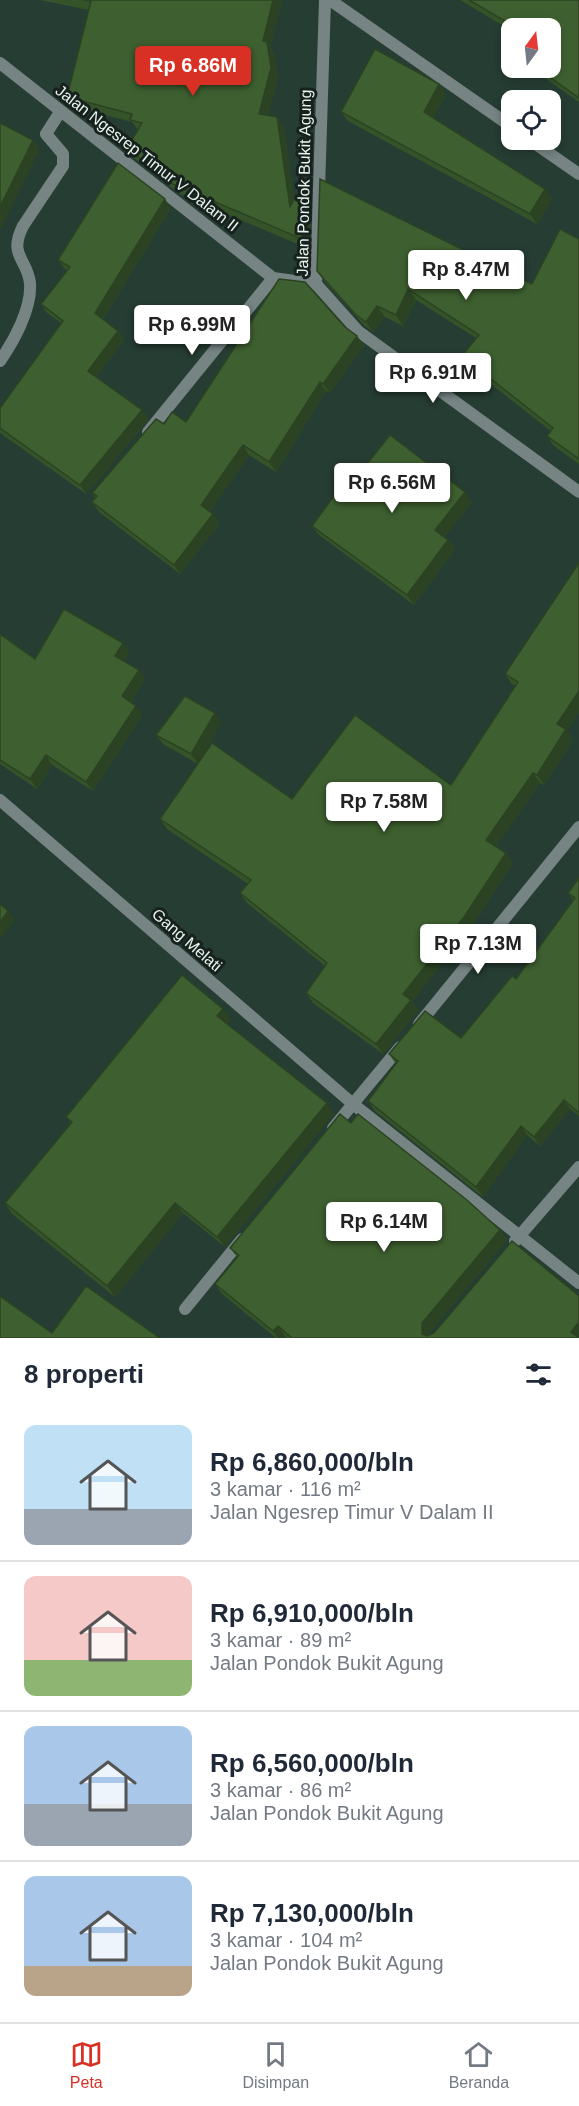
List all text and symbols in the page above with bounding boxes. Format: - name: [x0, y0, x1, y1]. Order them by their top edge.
- north arrow: [501, 18, 561, 78]
- map controls: [501, 18, 561, 150]
- pin: Rp 6.86M: [131, 46, 255, 97]
- text: Rp 6.86M: [149, 54, 237, 76]
- street label: Jalan Ngesrep Timur V Dalam II: [52, 82, 242, 234]
- street label: Jalan Pondok Bukit Agung: [294, 89, 314, 277]
- button: locate: [501, 90, 561, 150]
- pin: Rp 8.47M: [404, 250, 528, 301]
- text: Rp 8.47M: [422, 258, 510, 280]
- pin: Rp 6.99M: [130, 305, 254, 356]
- text: Rp 6.99M: [148, 313, 236, 335]
- pin: Rp 6.91M: [371, 353, 495, 404]
- text: Rp 6.91M: [389, 361, 477, 383]
- pin: Rp 6.56M: [330, 463, 454, 514]
- text: Rp 6.56M: [348, 471, 436, 493]
- pin: Rp 7.58M: [322, 782, 446, 833]
- text: Rp 7.58M: [340, 790, 428, 812]
- street label: Gang Melati: [149, 905, 225, 975]
- pin: Rp 7.13M: [416, 924, 540, 975]
- text: Rp 7.13M: [434, 932, 522, 954]
- pin: Rp 6.14M: [322, 1202, 446, 1253]
- text: Rp 6.14M: [340, 1210, 428, 1232]
- icon: filters: [522, 1358, 555, 1391]
- text: 8 properti: [24, 1359, 144, 1389]
- text: Rp 6,860,000/bln: [210, 1447, 414, 1477]
- icon: home: [72, 1449, 144, 1521]
- text: 3 kamar · 116 m²: [210, 1478, 361, 1500]
- text: Jalan Ngesrep Timur V Dalam II: [210, 1501, 493, 1523]
- text: Rp 6,910,000/bln: [210, 1598, 414, 1628]
- icon: home: [72, 1600, 144, 1672]
- text: 3 kamar · 89 m²: [210, 1629, 351, 1651]
- text: Jalan Pondok Bukit Agung: [210, 1652, 444, 1674]
- text: Rp 6,560,000/bln: [210, 1748, 414, 1778]
- icon: home: [72, 1750, 144, 1822]
- text: 3 kamar · 86 m²: [210, 1779, 351, 1801]
- text: Jalan Pondok Bukit Agung: [210, 1802, 444, 1824]
- text: Rp 7,130,000/bln: [210, 1898, 414, 1928]
- icon: home: [72, 1900, 144, 1972]
- text: 3 kamar · 104 m²: [210, 1929, 362, 1951]
- text: Jalan Pondok Bukit Agung: [210, 1952, 444, 1974]
- tab: Peta: [70, 2038, 103, 2092]
- tab: Disimpan: [242, 2038, 309, 2092]
- tab: Beranda: [449, 2038, 509, 2092]

